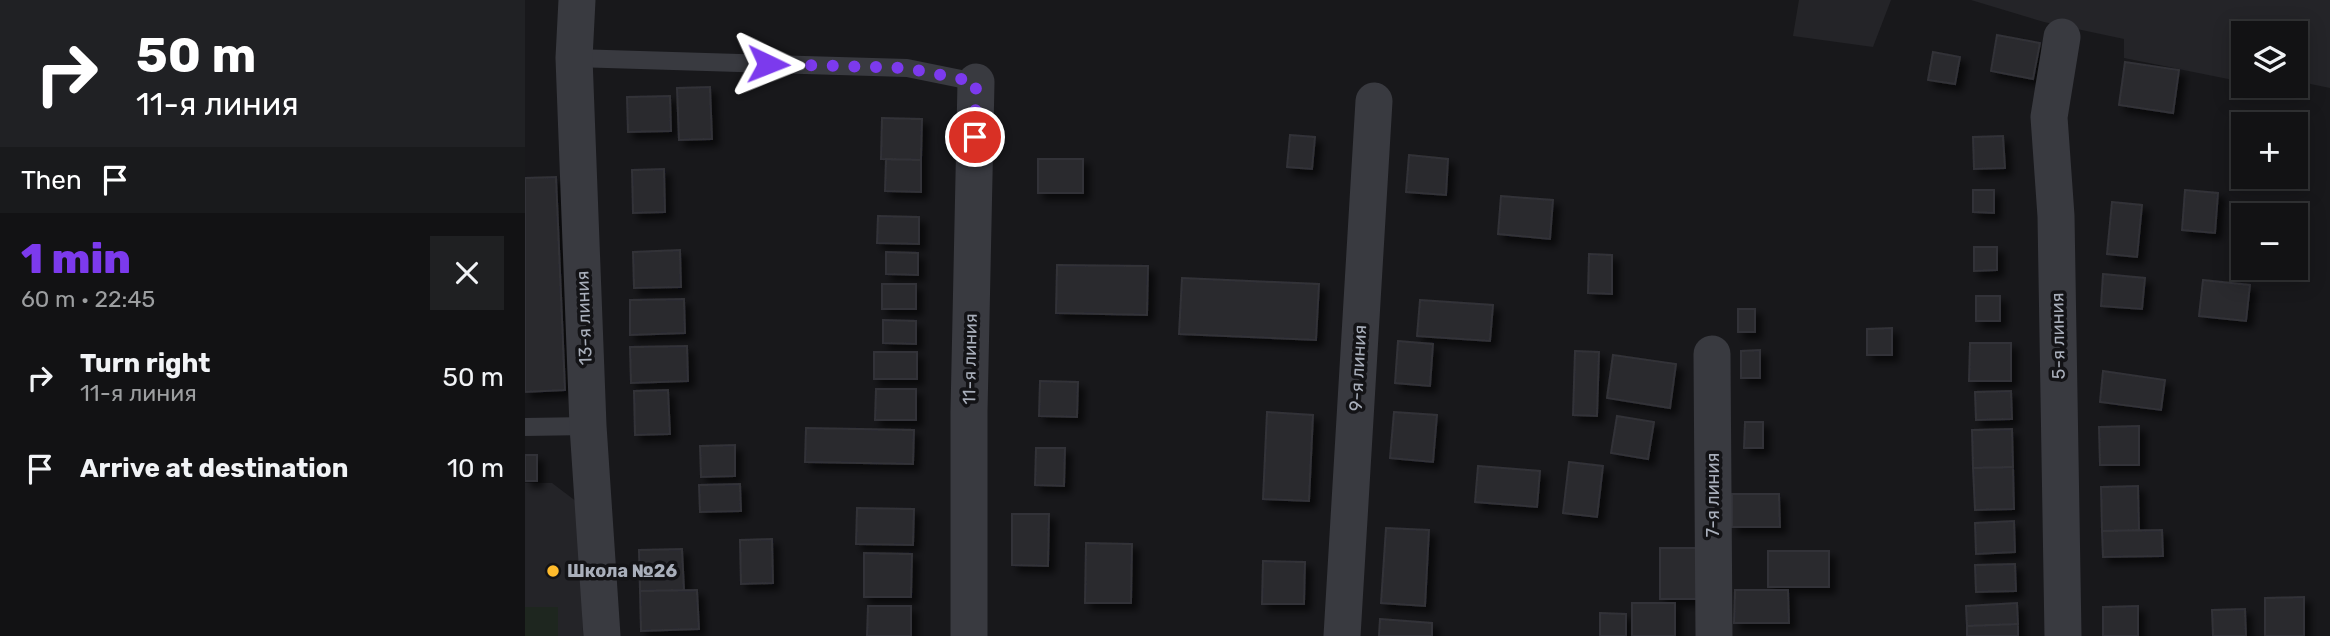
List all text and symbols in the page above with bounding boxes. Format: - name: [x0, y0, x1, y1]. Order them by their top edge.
- map controls: [2231, 21, 2308, 280]
- button: layers: [2231, 21, 2308, 98]
- text: 50 m: [136, 26, 256, 84]
- position arrow: [731, 27, 805, 101]
- icon: right: [21, 28, 112, 119]
- text: 11-я линия: [136, 85, 299, 123]
- pin: [945, 107, 1005, 167]
- button: +: [2231, 112, 2308, 189]
- icon: arrive: [956, 118, 994, 156]
- icon: arrive: [96, 161, 134, 199]
- text: Then: [21, 165, 82, 196]
- button: −: [2231, 203, 2308, 280]
- text: 1 min: [21, 234, 131, 284]
- button: close: [430, 236, 504, 310]
- street label: 13-я линия: [571, 270, 597, 366]
- text: 60 m · 22:45: [21, 285, 155, 313]
- street label: 5-я линия: [2046, 292, 2070, 380]
- street label: 11-я линия: [958, 313, 982, 405]
- street label: 9-я линия: [1345, 324, 1371, 412]
- text: Turn right: [80, 348, 210, 379]
- icon: right: [21, 359, 59, 397]
- text: 50 m: [443, 362, 504, 393]
- text: 11-я линия: [80, 379, 197, 407]
- icon: arrive: [21, 450, 59, 488]
- text: Arrive at destination: [80, 453, 348, 484]
- text: 10 m: [447, 453, 504, 484]
- street label: 7-я линия: [1702, 453, 1724, 537]
- place label: Школа №26: [567, 560, 678, 582]
- marker: Школа №26: [545, 563, 561, 579]

